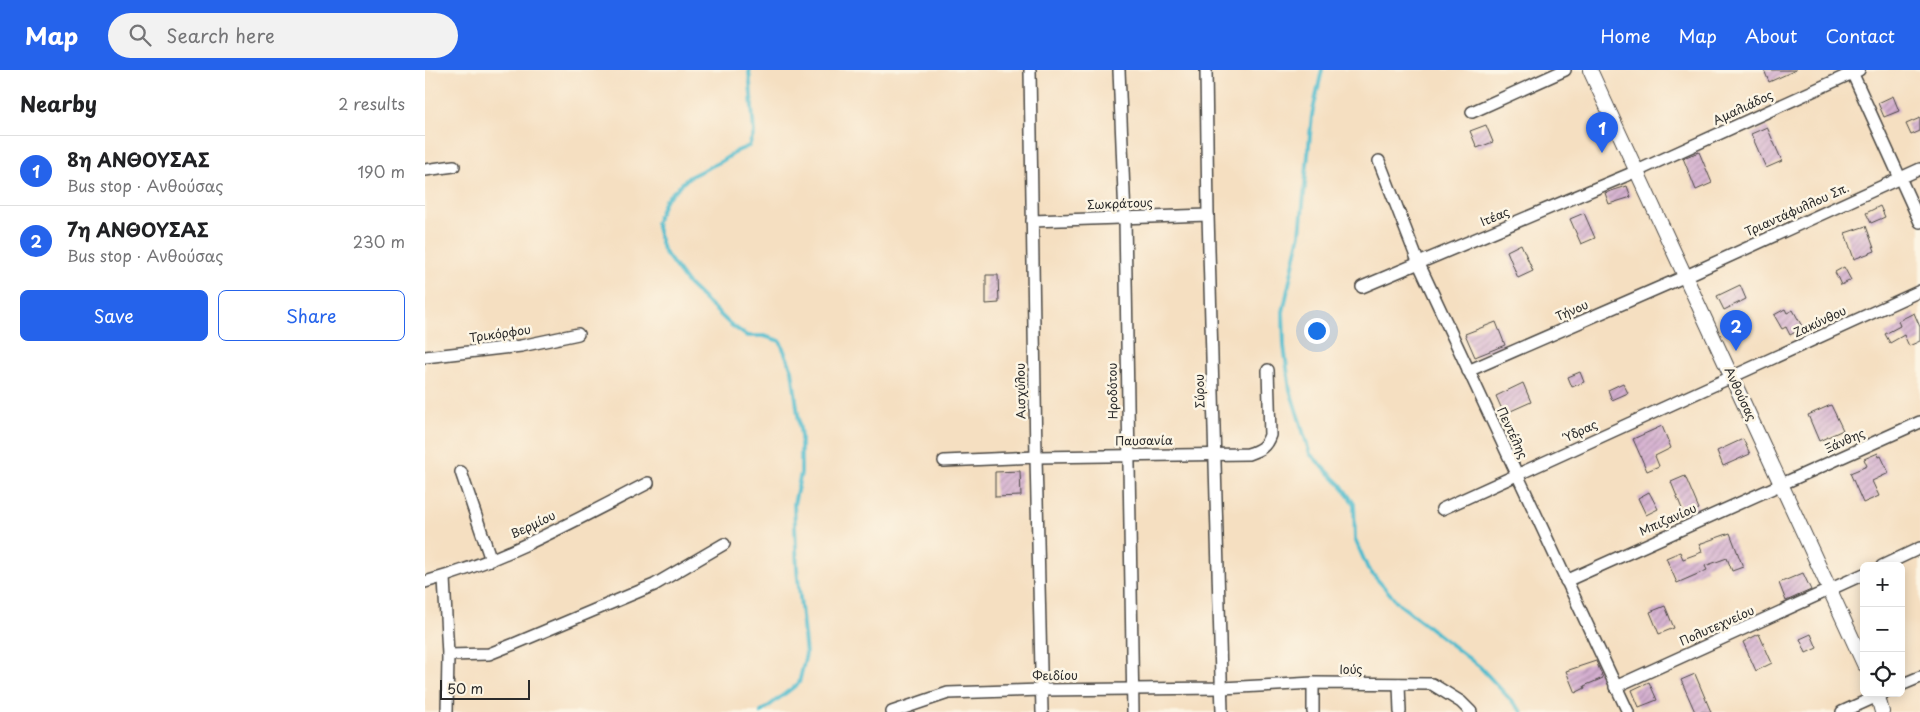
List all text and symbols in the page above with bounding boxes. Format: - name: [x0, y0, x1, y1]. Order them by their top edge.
- search box: [108, 13, 458, 58]
- text: Map: [25, 17, 78, 53]
- icon: search: [126, 21, 154, 49]
- text: Search here: [166, 21, 275, 49]
- text: Home: [1600, 22, 1650, 49]
- text: Map: [1678, 22, 1717, 49]
- text: About: [1745, 22, 1797, 49]
- text: Contact: [1825, 22, 1895, 49]
- street label: Αμαλιάδος: [1710, 85, 1776, 129]
- text: Nearby: [20, 87, 97, 119]
- text: 2 results: [338, 91, 405, 115]
- pin: 1: [1586, 112, 1618, 153]
- text: 8η ΑΝΘΟΥΣΑΣ: [67, 145, 210, 173]
- text: 1: [32, 159, 40, 183]
- text: 190 m: [357, 159, 405, 183]
- text: Bus stop · Ανθούσας: [67, 173, 223, 197]
- street label: Τριαντάφυλλου Σπ.: [1742, 178, 1852, 240]
- street label: Σωκράτους: [1087, 193, 1153, 213]
- street label: Ιτέας: [1477, 202, 1512, 230]
- text: 7η ΑΝΘΟΥΣΑΣ: [67, 215, 209, 243]
- text: 2: [30, 229, 42, 253]
- text: 230 m: [353, 229, 405, 253]
- text: Bus stop · Ανθούσας: [67, 243, 223, 267]
- button: Save: [20, 290, 208, 341]
- button: Share: [218, 290, 405, 341]
- street label: Τήνου: [1552, 295, 1591, 325]
- street label: Ζακύνθου: [1790, 301, 1849, 341]
- pin: 2: [1720, 310, 1752, 351]
- your location: [1304, 318, 1330, 344]
- street label: Τρικόρφου: [468, 320, 532, 346]
- street label: Αισχύλου: [1011, 363, 1029, 419]
- street label: Ηροδότου: [1103, 363, 1121, 419]
- street label: Ανθούσας: [1721, 364, 1761, 424]
- street label: Σύρου: [1189, 374, 1209, 408]
- street label: Πεντέλης: [1493, 404, 1533, 461]
- street label: Ύδρας: [1559, 415, 1600, 446]
- street label: Ξάνθης: [1822, 423, 1867, 457]
- street label: Παυσανία: [1115, 430, 1173, 450]
- street label: Μπιζανίου: [1636, 498, 1699, 540]
- street label: Βερμίου: [507, 506, 558, 542]
- map controls: [1860, 562, 1905, 697]
- button: +: [1860, 562, 1905, 607]
- street label: Πολυτεχνείου: [1676, 601, 1757, 650]
- button: −: [1860, 607, 1905, 652]
- button: locate: [1860, 652, 1905, 697]
- street label: Ιούς: [1339, 660, 1363, 678]
- street label: Φειδίου: [1032, 666, 1078, 684]
- scale bar: [440, 677, 530, 700]
- text: 50 m: [447, 678, 483, 699]

